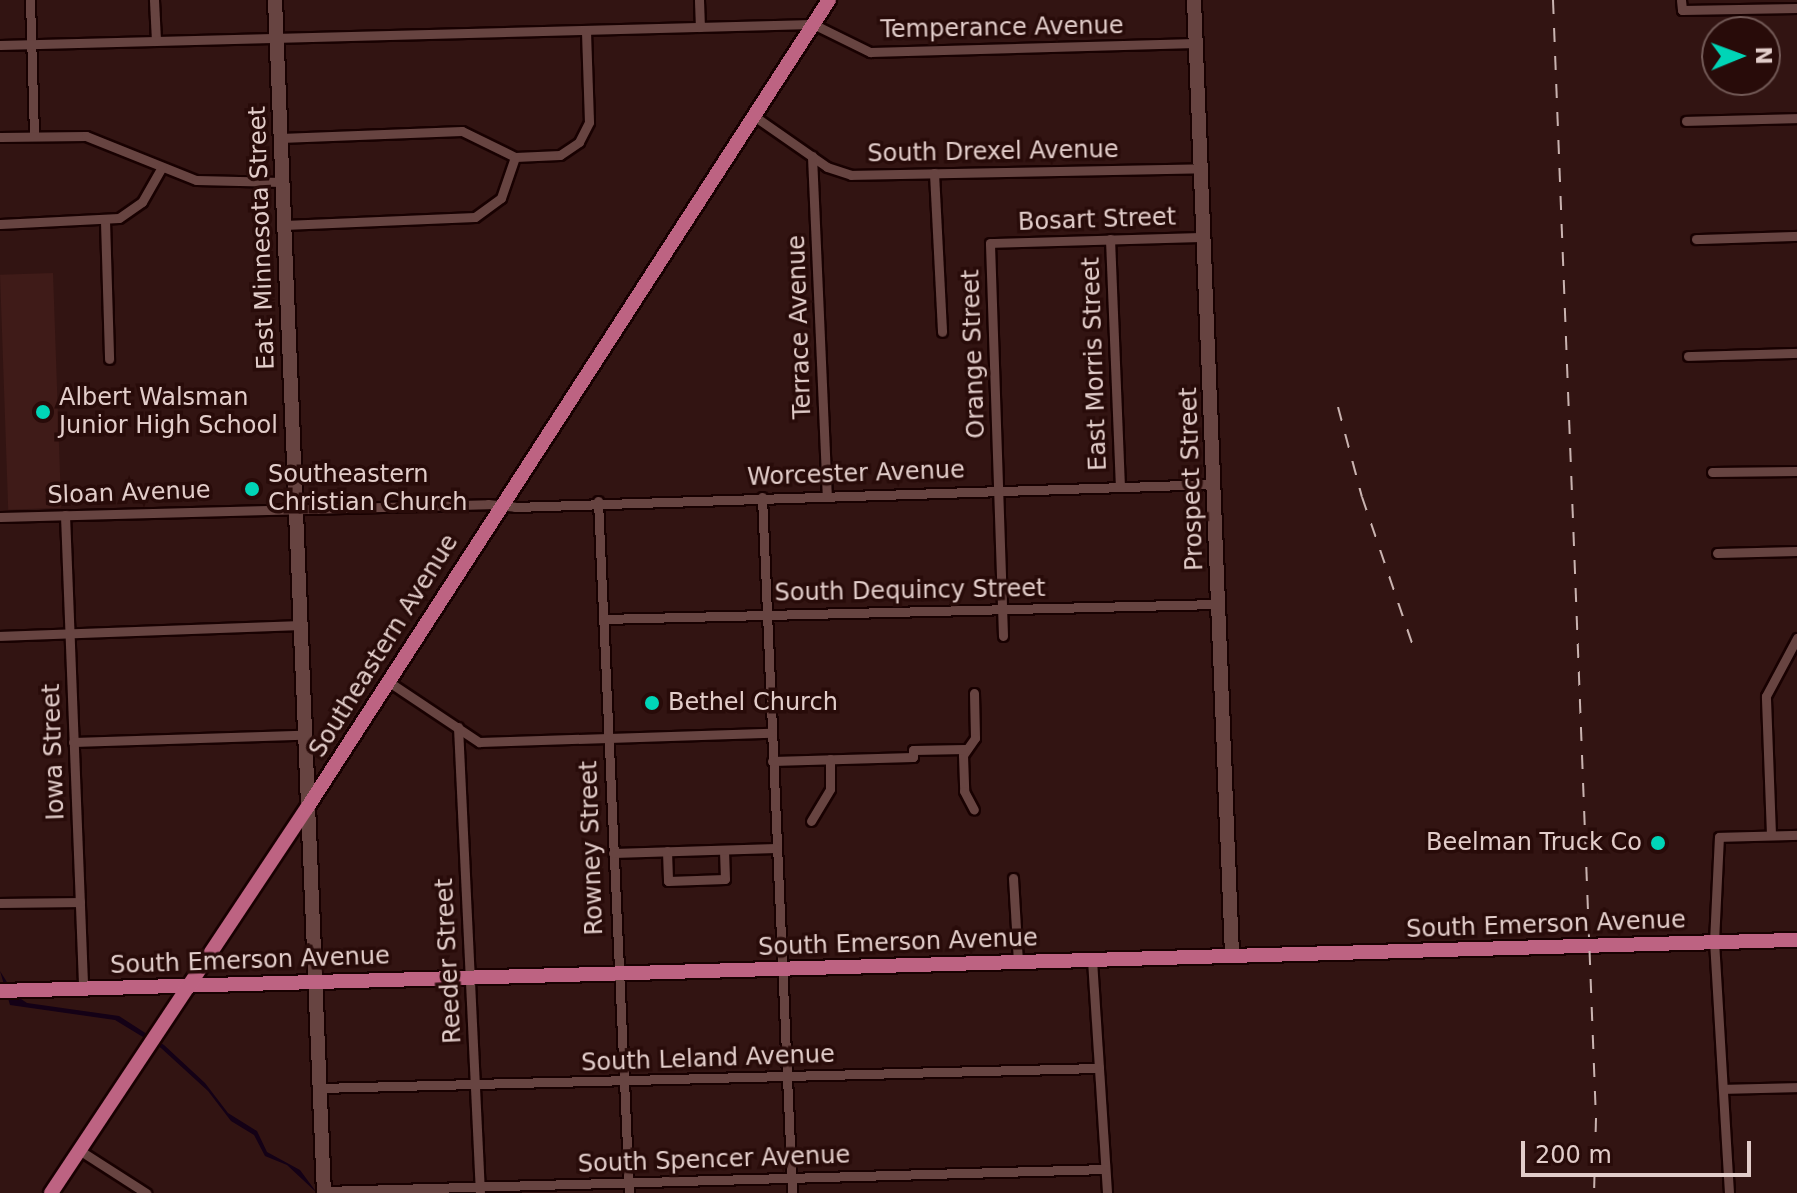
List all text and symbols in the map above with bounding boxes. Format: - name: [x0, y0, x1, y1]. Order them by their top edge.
- street label: Temperance Avenue: [880, 11, 1124, 45]
- north arrow: [1701, 16, 1781, 96]
- text: N: [1751, 46, 1776, 65]
- street label: East Minnesota Street: [243, 106, 281, 370]
- street label: South Drexel Avenue: [867, 135, 1119, 169]
- street label: Bosart Street: [1017, 203, 1177, 237]
- street label: Terrace Avenue: [782, 234, 818, 420]
- street label: East Morris Street: [1077, 257, 1113, 471]
- street label: Orange Street: [957, 269, 991, 439]
- place label: Albert Walsman Junior High School: [59, 384, 278, 440]
- street label: Prospect Street: [1174, 387, 1210, 571]
- marker: Albert Walsman Junior High School: [34, 403, 52, 421]
- street label: Worcester Avenue: [747, 456, 965, 492]
- place label: Southeastern Christian Church: [268, 461, 468, 517]
- street label: Sloan Avenue: [47, 476, 211, 510]
- marker: Southeastern Christian Church: [243, 480, 261, 498]
- street label: Southeastern Avenue: [304, 529, 464, 763]
- street label: South Dequincy Street: [774, 574, 1046, 608]
- street label: Iowa Street: [37, 683, 71, 821]
- place label: Bethel Church: [668, 689, 838, 717]
- marker: Bethel Church: [643, 694, 661, 712]
- street label: Rowney Street: [575, 760, 609, 936]
- place label: Beelman Truck Co: [1426, 829, 1642, 857]
- marker: Beelman Truck Co: [1649, 834, 1667, 852]
- street label: Reeder Street: [430, 878, 468, 1044]
- street label: South Emerson Avenue: [1406, 906, 1686, 944]
- street label: South Emerson Avenue: [758, 924, 1038, 962]
- street label: South Emerson Avenue: [110, 942, 390, 980]
- street label: South Leland Avenue: [581, 1040, 835, 1078]
- scale bar: [1525, 1125, 1755, 1175]
- street label: South Spencer Avenue: [577, 1141, 851, 1179]
- text: 200 m: [1535, 1141, 1612, 1169]

